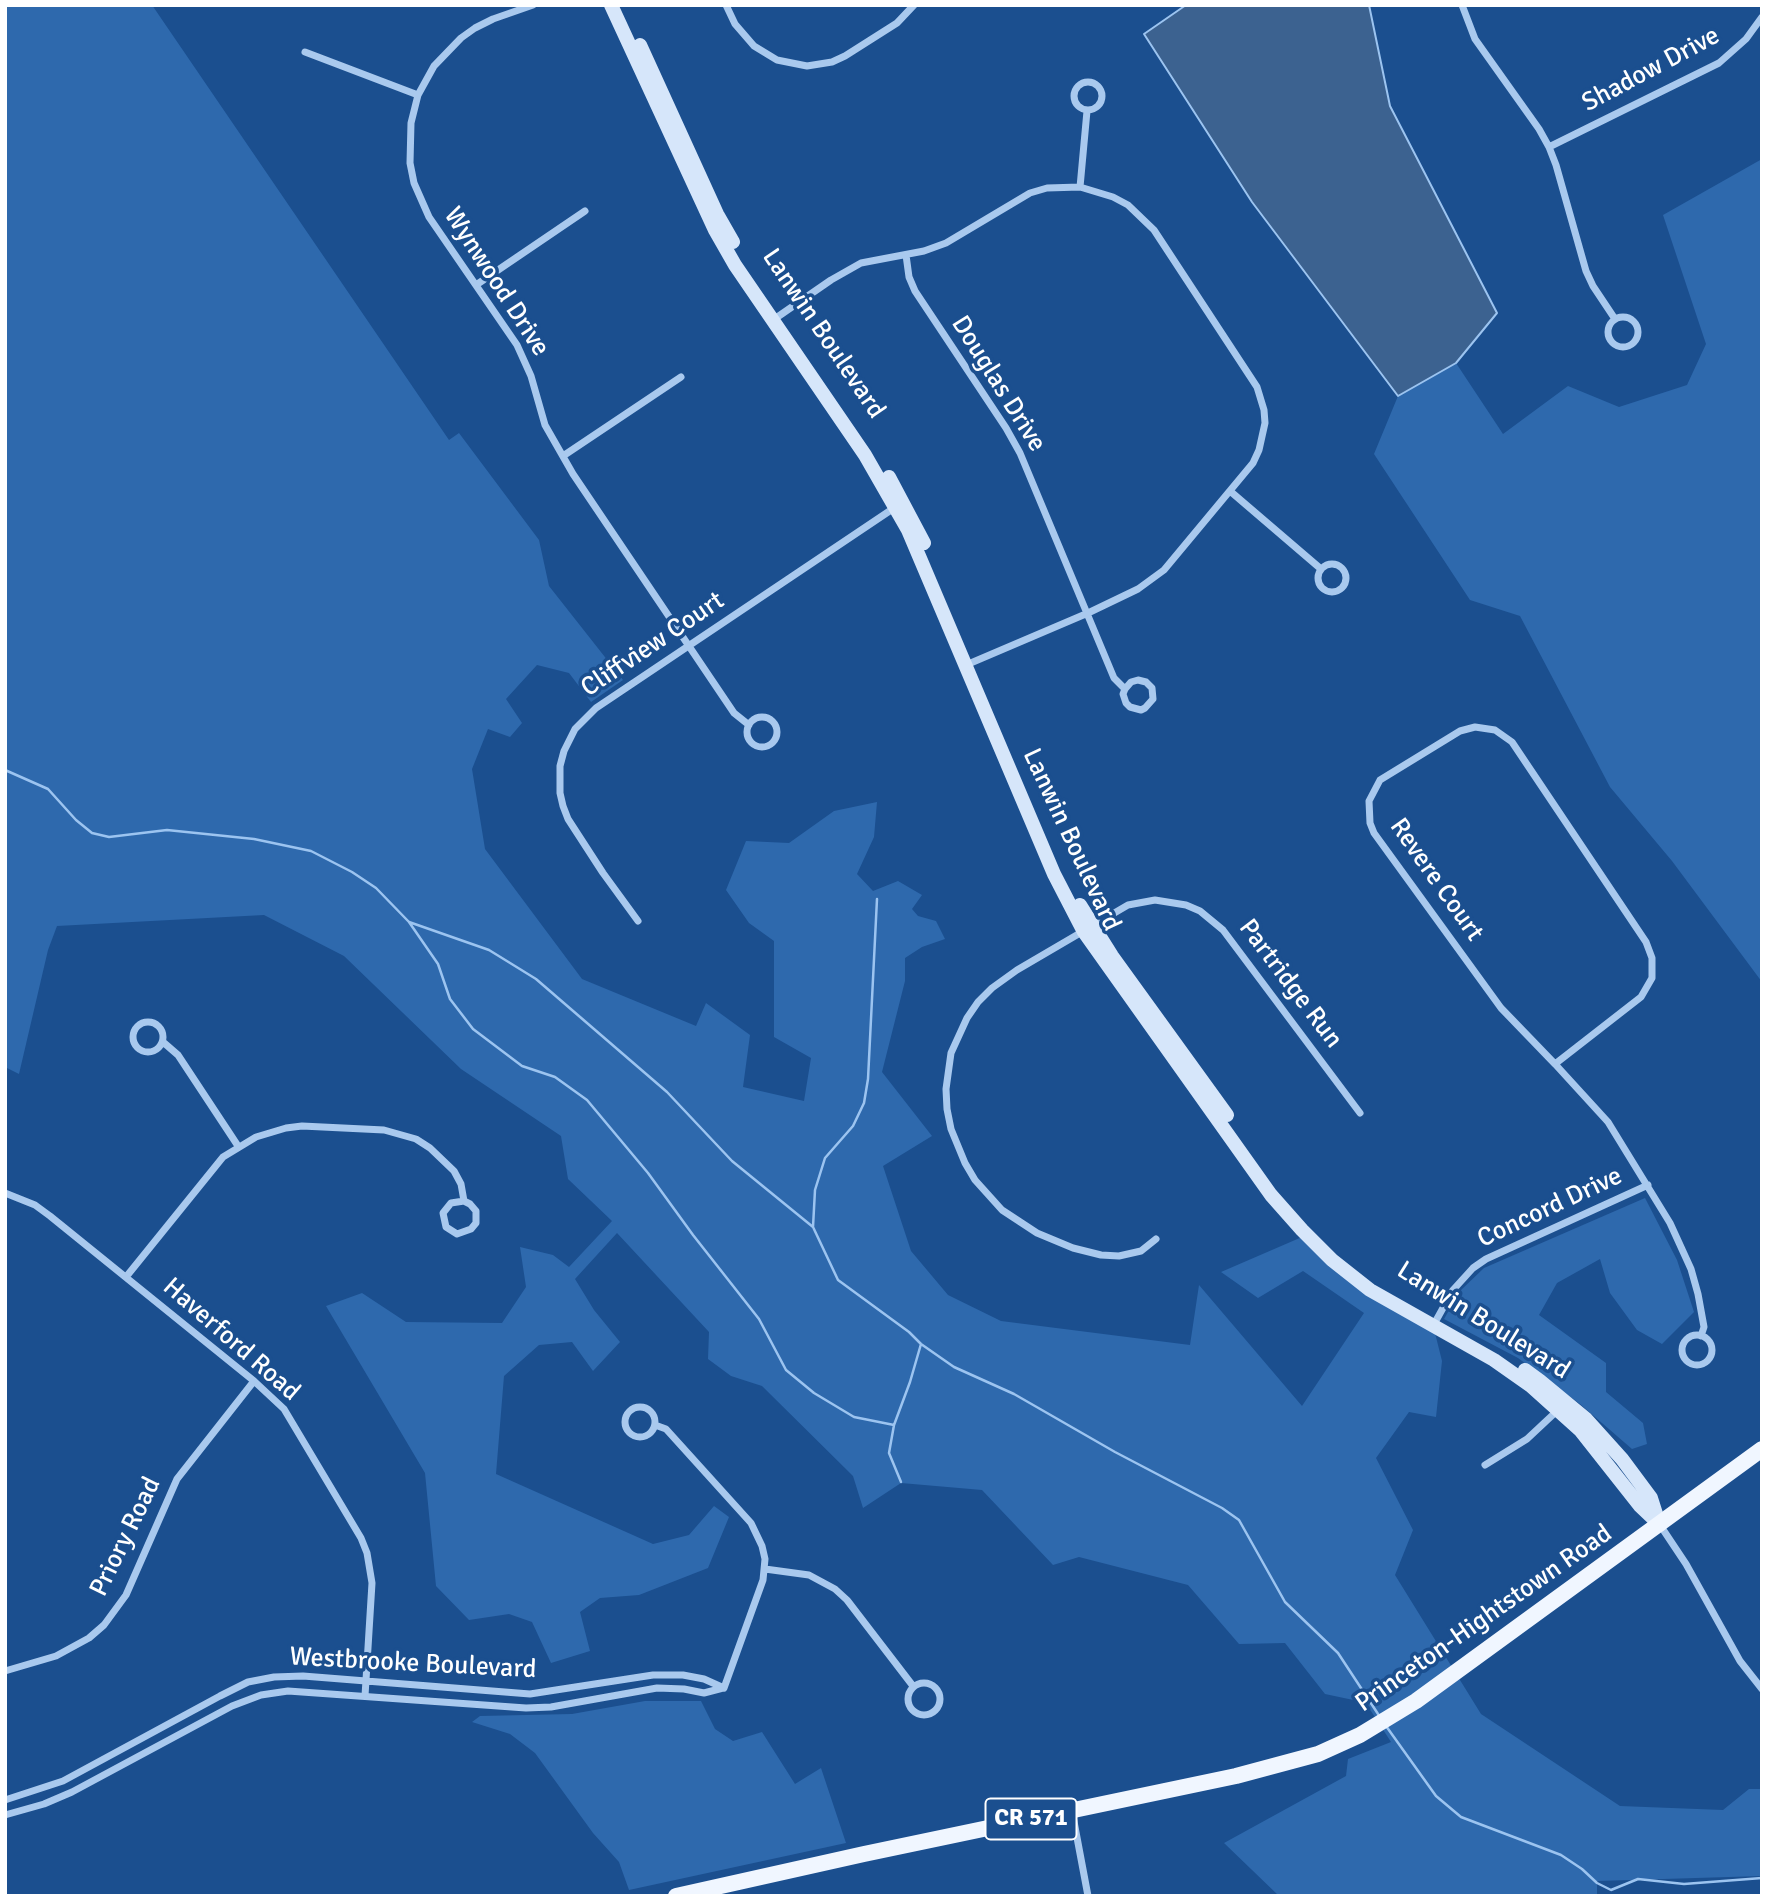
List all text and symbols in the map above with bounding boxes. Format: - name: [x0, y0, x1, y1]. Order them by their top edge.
- street label: Shadow Drive: [1577, 21, 1725, 119]
- street label: Wynwood Drive: [436, 202, 556, 362]
- street label: Lanwin Boulevard: [755, 243, 891, 425]
- street label: Douglas Drive: [944, 310, 1052, 458]
- street label: Cliffview Court: [575, 586, 731, 704]
- street label: Lanwin Boulevard: [1015, 744, 1127, 936]
- street label: Revere Court: [1382, 813, 1490, 947]
- street label: Partridge Run: [1231, 913, 1349, 1055]
- street label: Concord Drive: [1473, 1161, 1627, 1255]
- street label: Lanwin Boulevard: [1391, 1255, 1575, 1387]
- street label: Haverford Road: [156, 1272, 306, 1408]
- street label: Priory Road: [84, 1472, 168, 1602]
- street label: Princeton-Hightstown Road: [1350, 1519, 1618, 1719]
- street label: Westbrooke Boulevard: [289, 1642, 537, 1686]
- road number: CR 571: [986, 1798, 1076, 1840]

